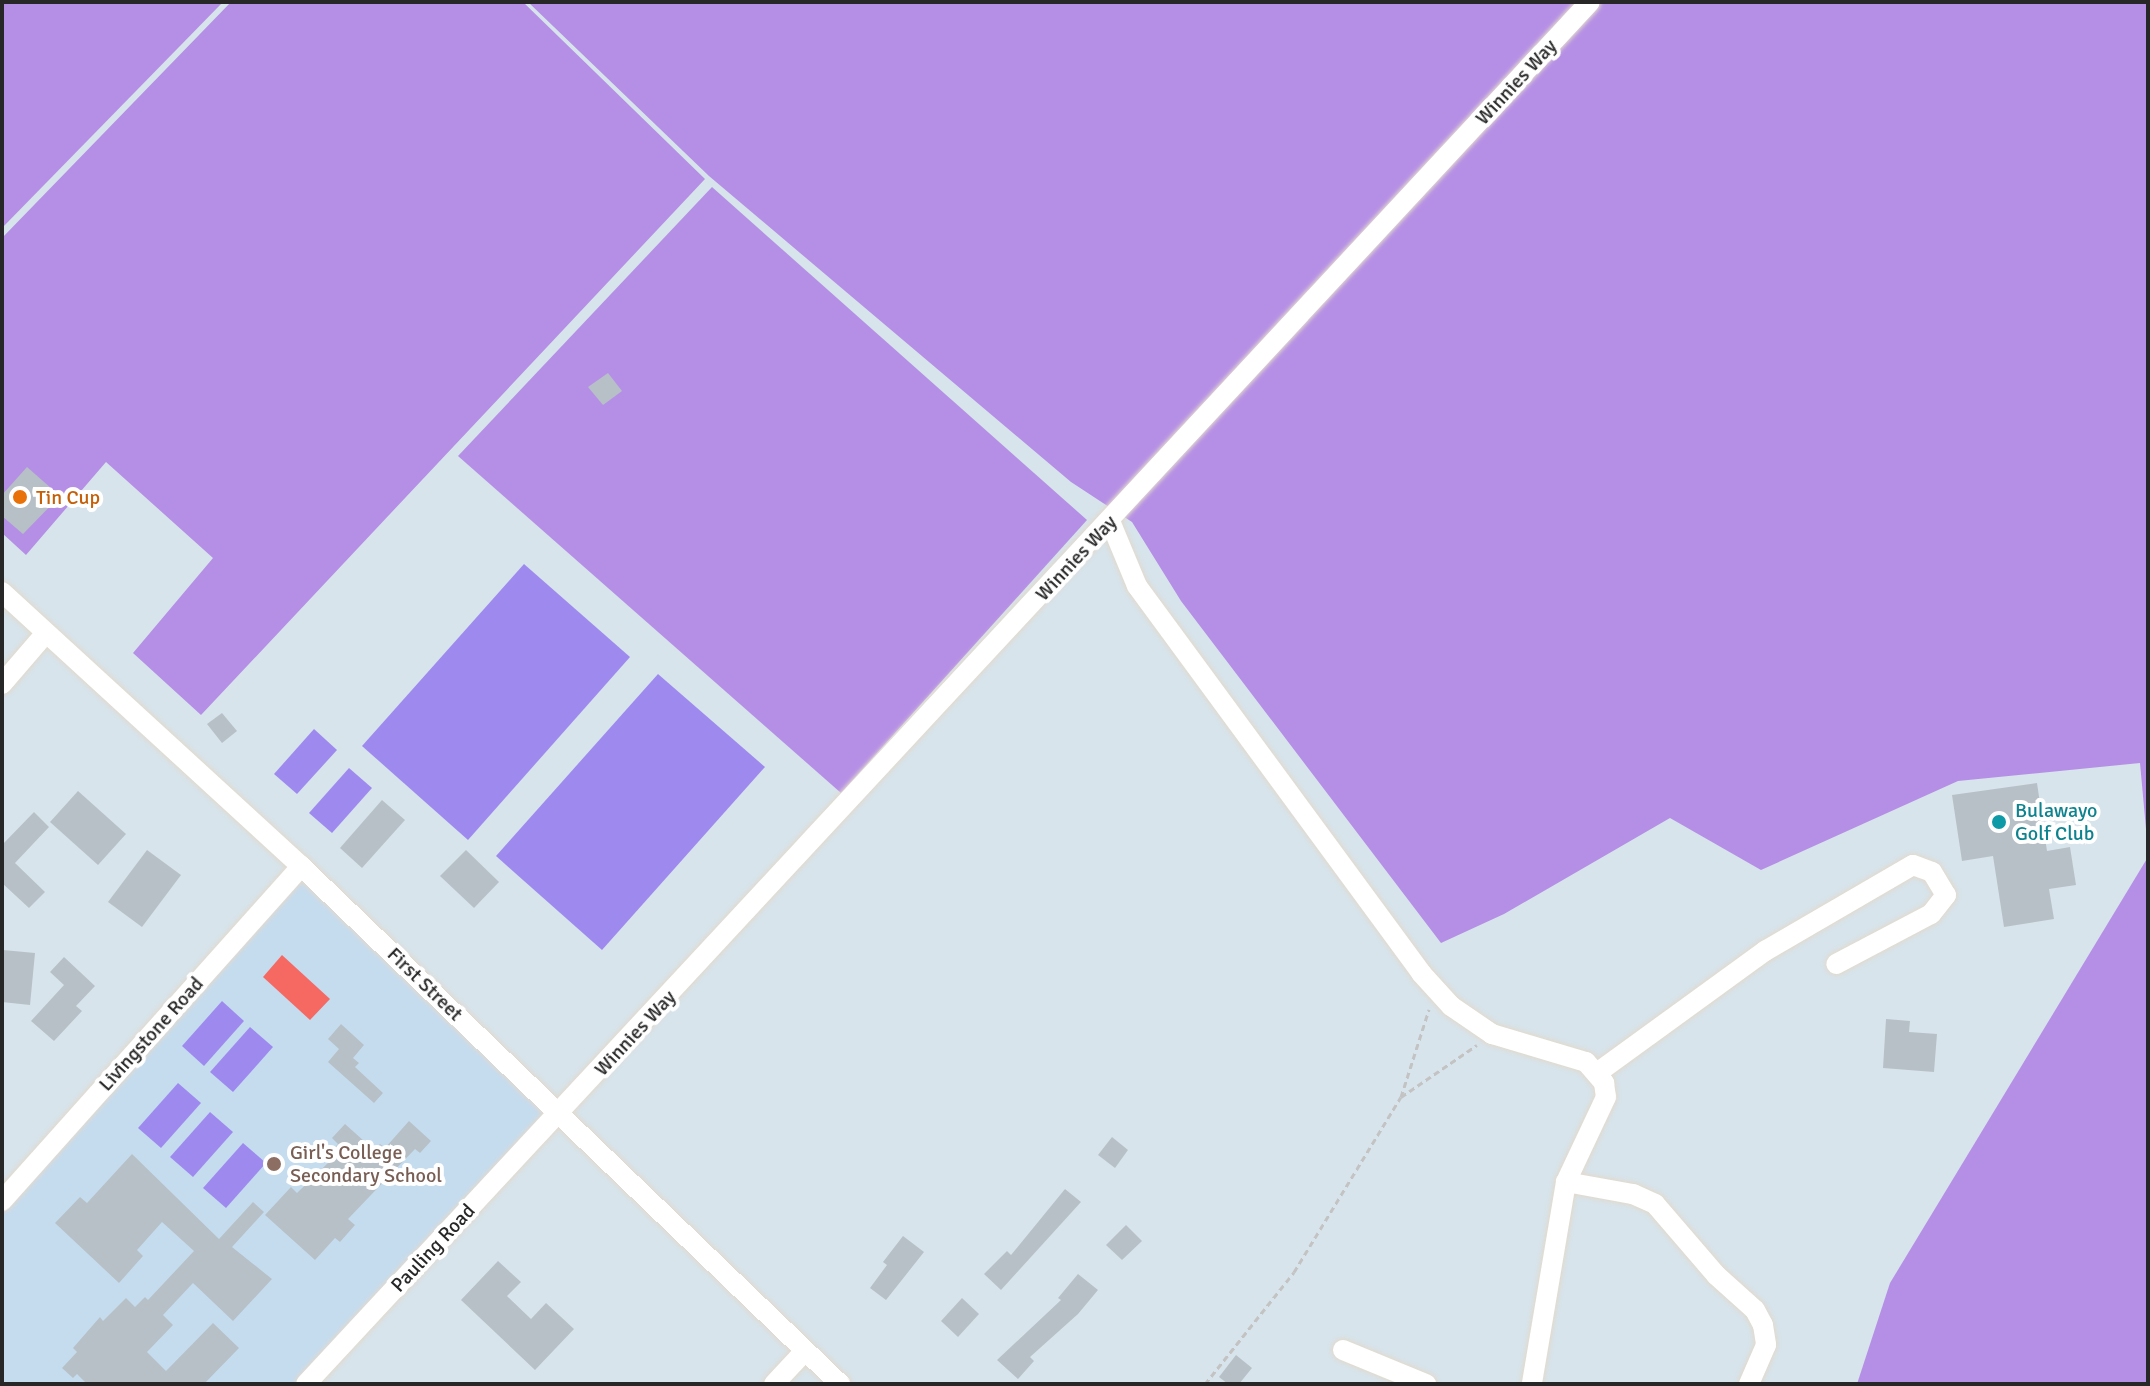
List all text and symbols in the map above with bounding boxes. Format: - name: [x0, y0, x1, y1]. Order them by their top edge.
- street label: Winnies Way: [1470, 34, 1562, 130]
- place label: Tin Cup: [36, 485, 100, 509]
- marker: Tin Cup: [11, 488, 29, 506]
- street label: Winnies Way: [1030, 510, 1122, 606]
- place label: Bulawayo Golf Club: [2015, 798, 2098, 845]
- marker: Bulawayo Golf Club: [1990, 813, 2008, 831]
- street label: First Street: [382, 942, 468, 1026]
- street label: Livingstone Road: [94, 972, 208, 1096]
- street label: Winnies Way: [589, 985, 681, 1081]
- place label: Girl's College Secondary School: [290, 1140, 442, 1187]
- marker: Girl's College Secondary School: [265, 1155, 283, 1173]
- street label: Pauling Road: [386, 1199, 480, 1297]

